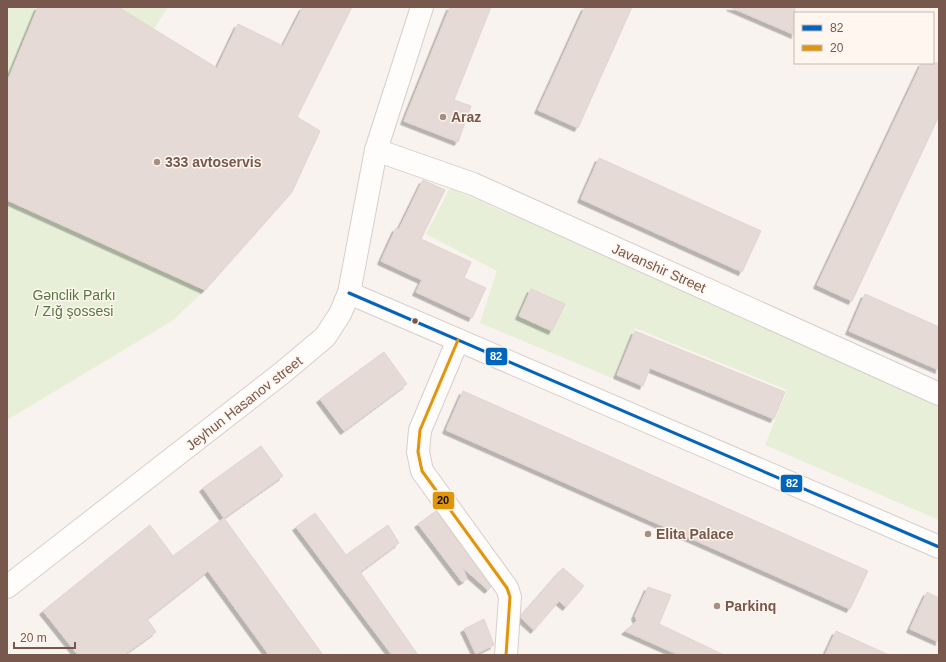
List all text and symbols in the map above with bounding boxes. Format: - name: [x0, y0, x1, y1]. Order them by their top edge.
- legend: [794, 12, 934, 64]
- text: 82: [830, 21, 844, 35]
- text: 20: [830, 41, 844, 55]
- place label: Araz: [451, 109, 481, 125]
- marker: Araz: [438, 112, 448, 122]
- place label: 333 avtoservis: [165, 154, 262, 170]
- marker: 333 avtoservis: [152, 157, 162, 167]
- street label: Javanshir Street: [610, 240, 709, 296]
- park label: Gənclik Parkı / Zığ şossesi: [32, 287, 116, 319]
- unlabelled marker: [410, 316, 420, 326]
- line badge: 82: [485, 347, 508, 366]
- text: 82: [490, 350, 502, 362]
- street label: Jeyhun Hasanov street: [183, 353, 305, 453]
- line badge: 82: [780, 474, 803, 493]
- text: 82: [786, 477, 798, 489]
- line badge: 20: [432, 491, 455, 510]
- text: 20: [437, 494, 449, 506]
- place label: Elita Palace: [656, 526, 734, 542]
- marker: Elita Palace: [643, 529, 653, 539]
- place label: Parkinq: [725, 598, 776, 614]
- marker: Parkinq: [712, 601, 722, 611]
- scale bar: [14, 624, 75, 650]
- text: 20 m: [20, 631, 47, 645]

